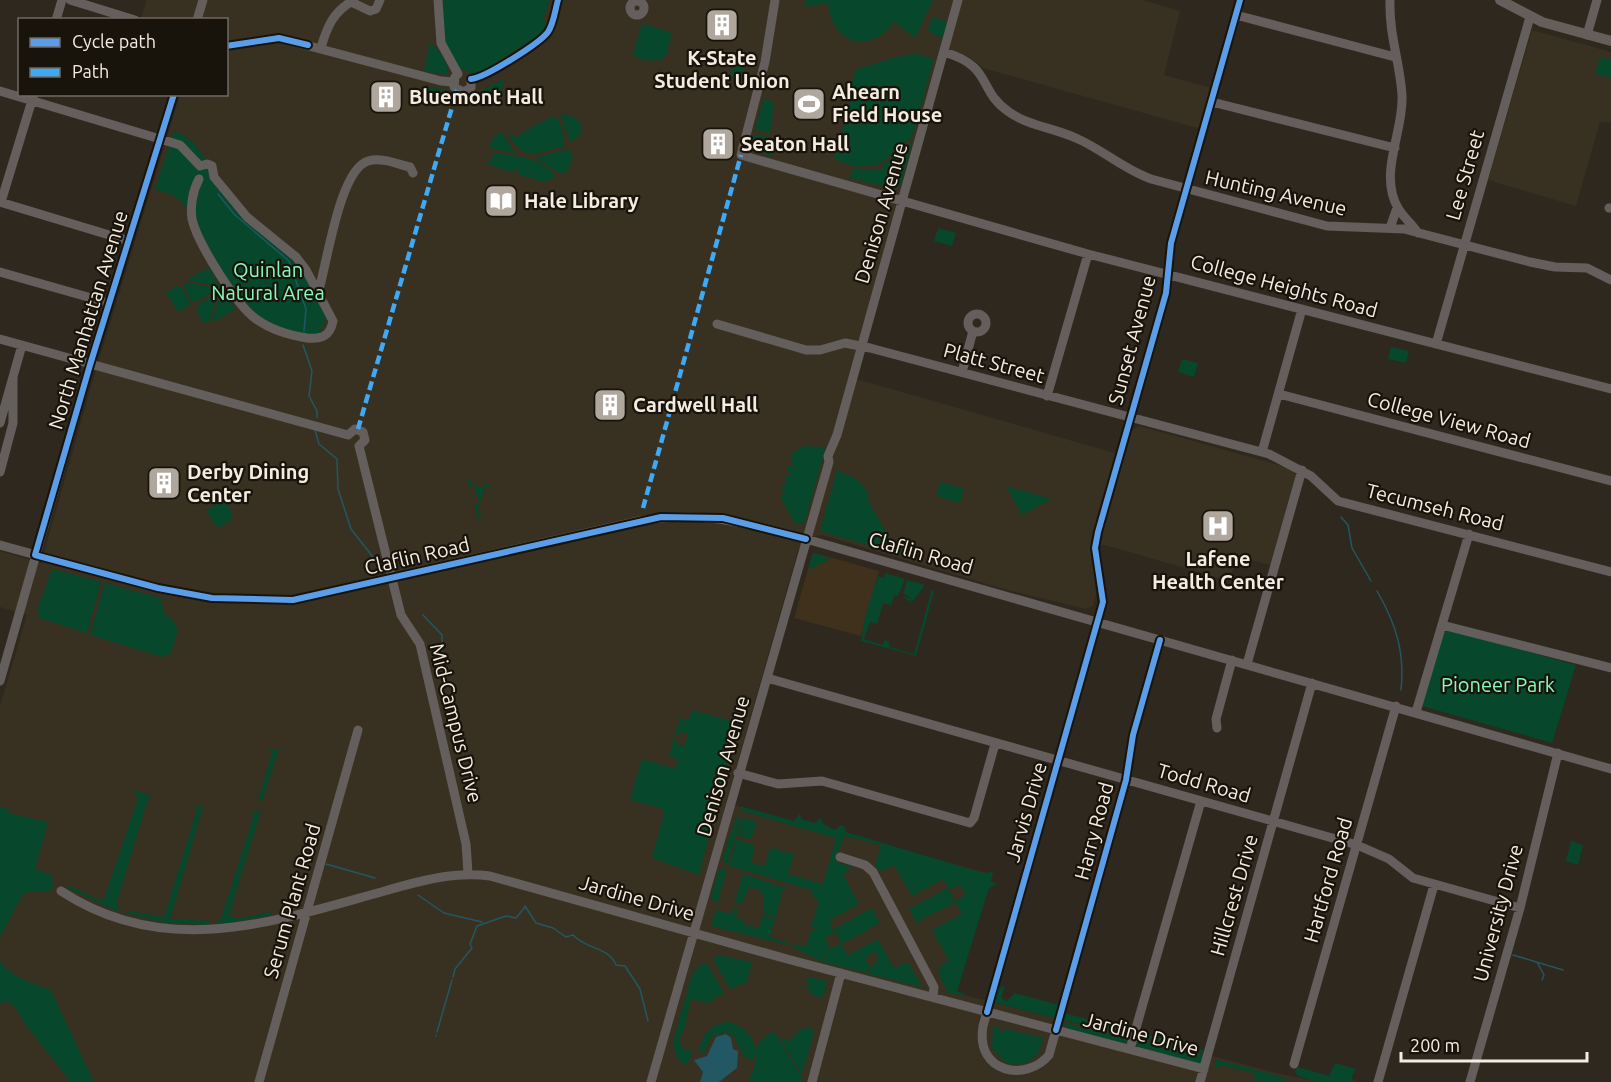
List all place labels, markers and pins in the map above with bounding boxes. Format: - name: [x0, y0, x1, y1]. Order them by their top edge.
- building icon: K-State Student Union: [704, 7, 740, 43]
- place label: K-State Student Union: [654, 46, 790, 92]
- building icon: Bluemont Hall: [368, 79, 404, 115]
- place label: Ahearn Field House: [832, 80, 942, 126]
- place label: Bluemont Hall: [409, 85, 543, 108]
- sports icon: Ahearn Field House: [791, 86, 827, 122]
- building icon: Seaton Hall: [700, 126, 736, 162]
- place label: Seaton Hall: [741, 132, 849, 155]
- library icon: Hale Library: [483, 183, 519, 219]
- place label: Hale Library: [524, 189, 639, 212]
- building icon: Cardwell Hall: [592, 387, 628, 423]
- place label: Cardwell Hall: [633, 393, 758, 416]
- place label: Derby Dining Center: [187, 460, 309, 506]
- building icon: Derby Dining Center: [146, 465, 182, 501]
- hospital icon: Lafene Health Center: [1200, 508, 1236, 544]
- place label: Lafene Health Center: [1152, 547, 1285, 593]

